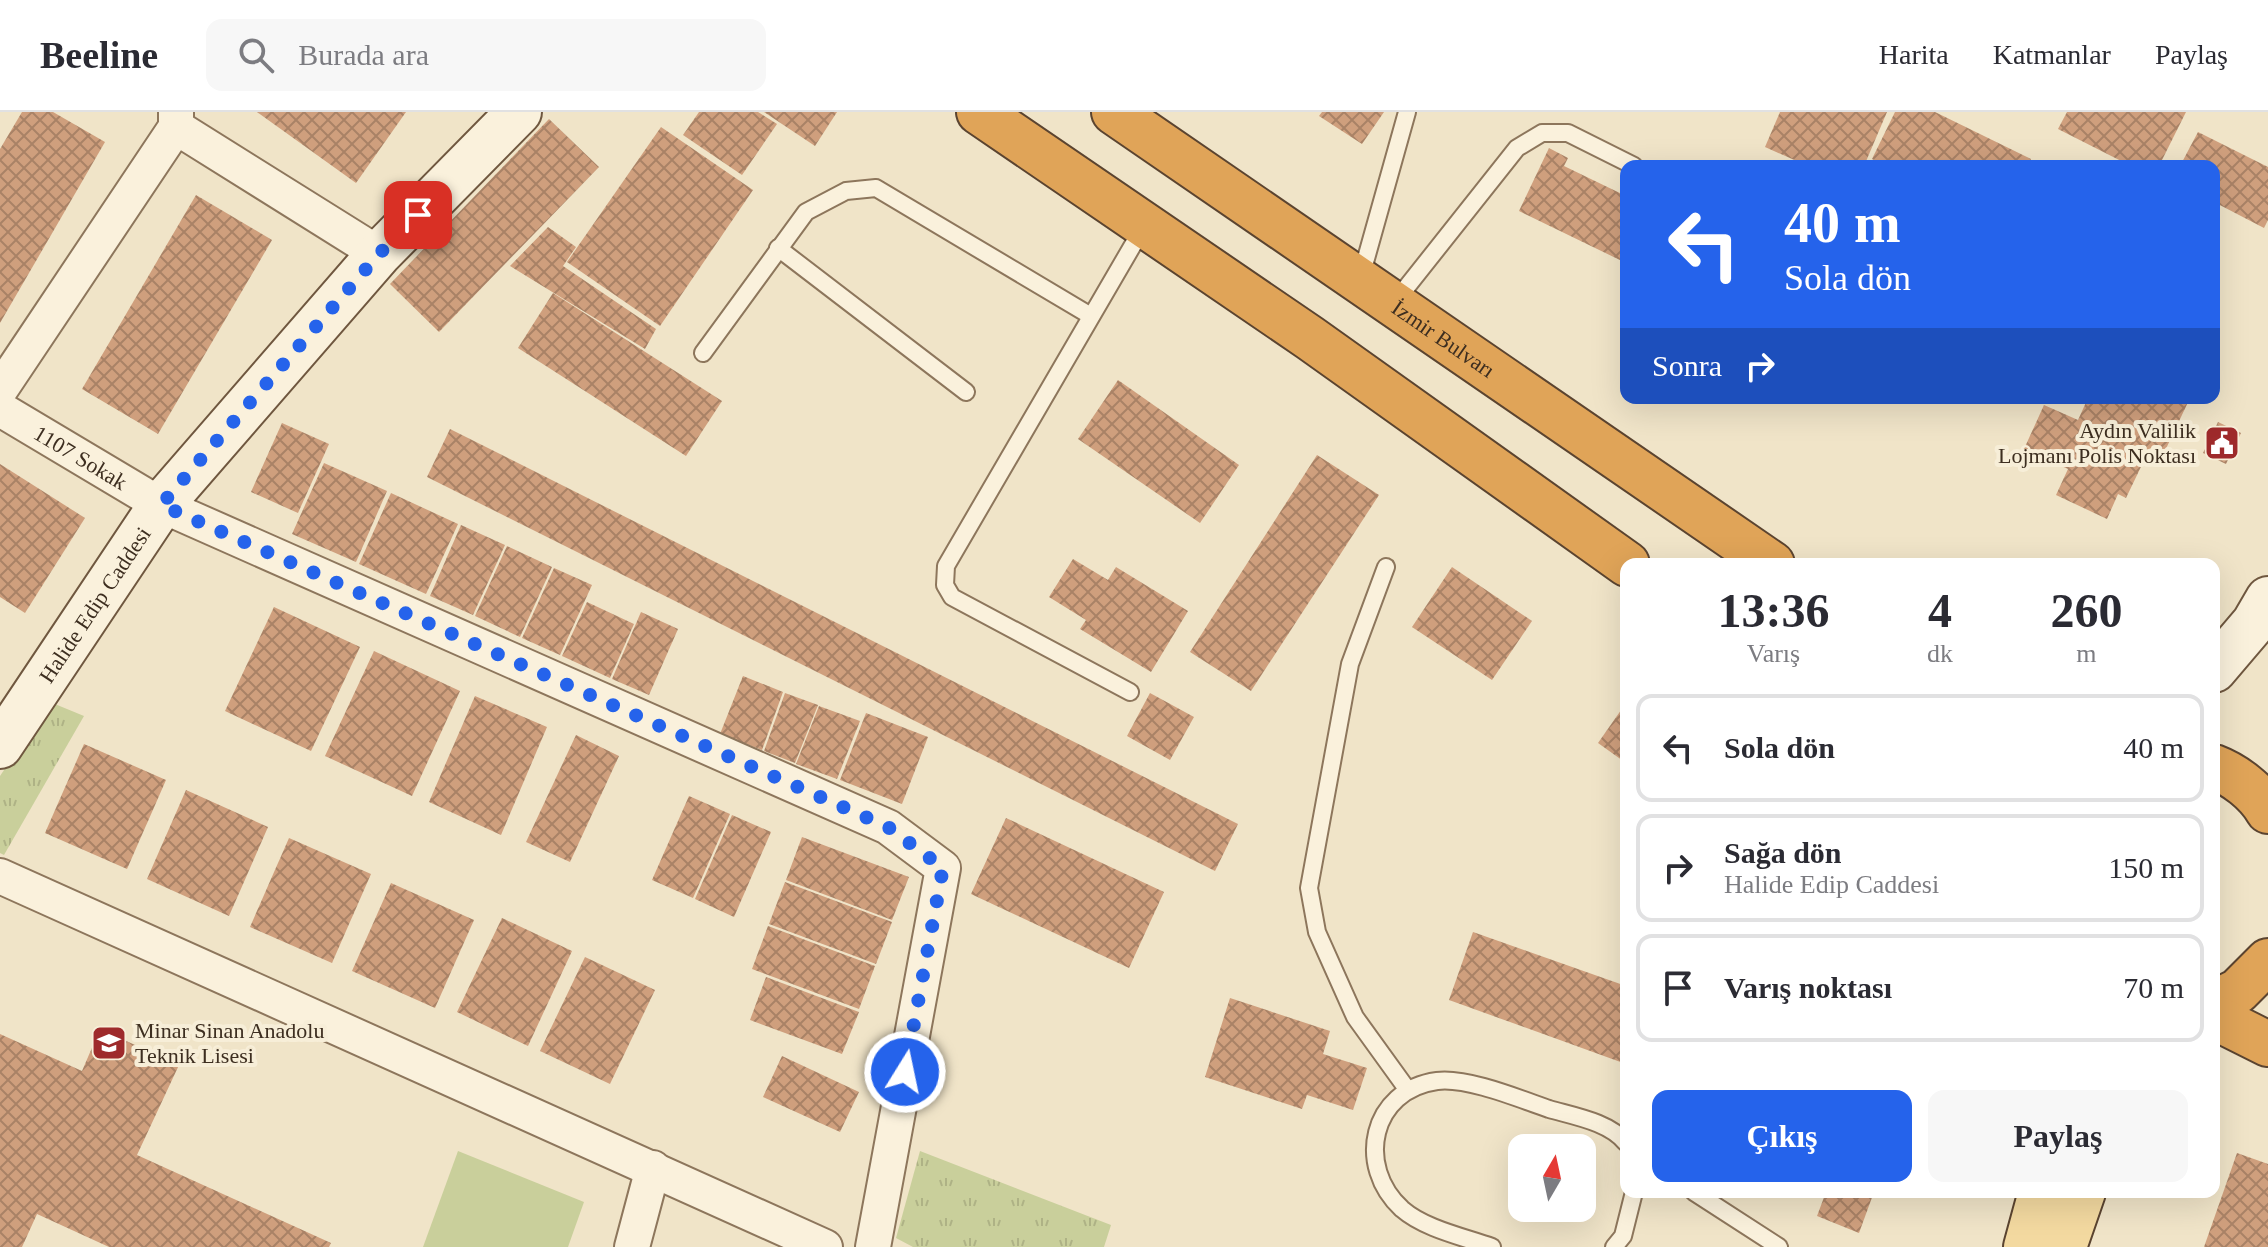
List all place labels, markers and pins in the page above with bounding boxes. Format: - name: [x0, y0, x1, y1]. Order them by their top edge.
- pin: [384, 181, 452, 249]
- place label: Aydın Valilik Lojmanı Polis Noktası: [1998, 418, 2196, 468]
- public building icon: Aydın Valilik Lojmanı Polis Noktası: [2203, 424, 2241, 462]
- place label: Minar Sinan Anadolu Teknik Lisesi: [135, 1018, 324, 1068]
- school or university icon: Minar Sinan Anadolu Teknik Lisesi: [90, 1024, 128, 1062]

